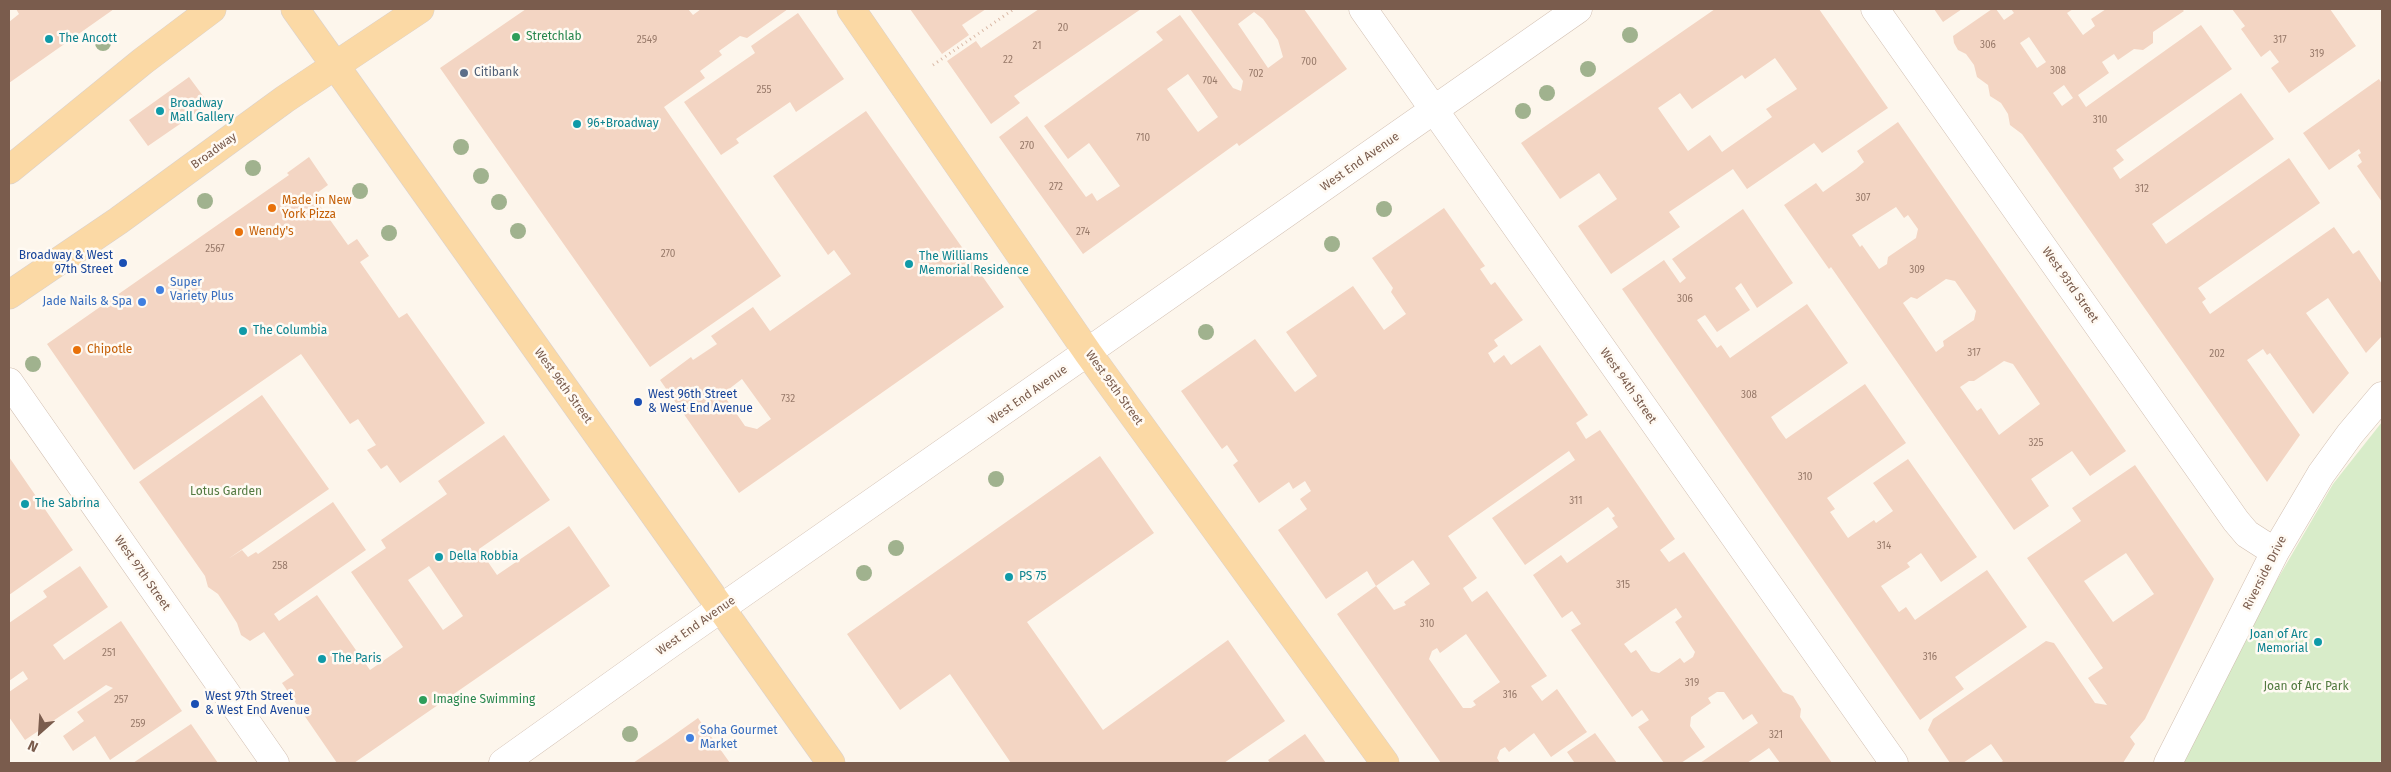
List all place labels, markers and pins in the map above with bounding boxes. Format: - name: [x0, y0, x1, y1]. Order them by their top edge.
- place label: Stretchlab: [526, 30, 582, 44]
- marker: Stretchlab: [510, 31, 522, 43]
- place label: The Ancott: [59, 32, 117, 46]
- marker: The Ancott: [43, 33, 55, 45]
- place label: Citibank: [474, 66, 519, 80]
- marker: Citibank: [458, 67, 470, 79]
- place label: Broadway Mall Gallery: [170, 97, 234, 125]
- marker: Broadway Mall Gallery: [154, 105, 166, 117]
- place label: 96+Broadway: [587, 117, 659, 131]
- marker: 96+Broadway: [571, 118, 583, 130]
- place label: Made in New York Pizza: [282, 194, 352, 222]
- marker: Made in New York Pizza: [266, 202, 278, 214]
- place label: Wendy's: [249, 225, 294, 239]
- marker: Wendy's: [233, 226, 245, 238]
- place label: Broadway & West 97th Street: [19, 249, 113, 277]
- place label: The Williams Memorial Residence: [919, 250, 1029, 278]
- marker: Broadway & West 97th Street: [117, 257, 129, 269]
- marker: The Williams Memorial Residence: [903, 258, 915, 270]
- place label: Super Variety Plus: [170, 276, 234, 304]
- marker: Super Variety Plus: [154, 284, 166, 296]
- place label: Jade Nails & Spa: [43, 295, 132, 309]
- marker: Jade Nails & Spa: [136, 296, 148, 308]
- place label: The Columbia: [253, 324, 327, 338]
- marker: The Columbia: [237, 325, 249, 337]
- place label: Chipotle: [87, 343, 132, 357]
- marker: Chipotle: [71, 344, 83, 356]
- place label: West 96th Street & West End Avenue: [648, 388, 753, 416]
- marker: West 96th Street & West End Avenue: [632, 396, 644, 408]
- place label: The Sabrina: [35, 497, 100, 511]
- marker: The Sabrina: [19, 498, 31, 510]
- place label: Della Robbia: [449, 550, 518, 564]
- marker: Della Robbia: [433, 551, 445, 563]
- place label: PS 75: [1019, 570, 1047, 584]
- marker: PS 75: [1003, 571, 1015, 583]
- place label: Joan of Arc Memorial: [2250, 628, 2308, 656]
- marker: Joan of Arc Memorial: [2312, 636, 2324, 648]
- place label: The Paris: [332, 652, 381, 666]
- marker: The Paris: [316, 653, 328, 665]
- place label: West 97th Street & West End Avenue: [205, 690, 310, 718]
- place label: Imagine Swimming: [433, 693, 535, 707]
- marker: Imagine Swimming: [417, 694, 429, 706]
- marker: West 97th Street & West End Avenue: [189, 698, 201, 710]
- place label: Soha Gourmet Market: [700, 724, 778, 752]
- marker: Soha Gourmet Market: [684, 732, 696, 744]

